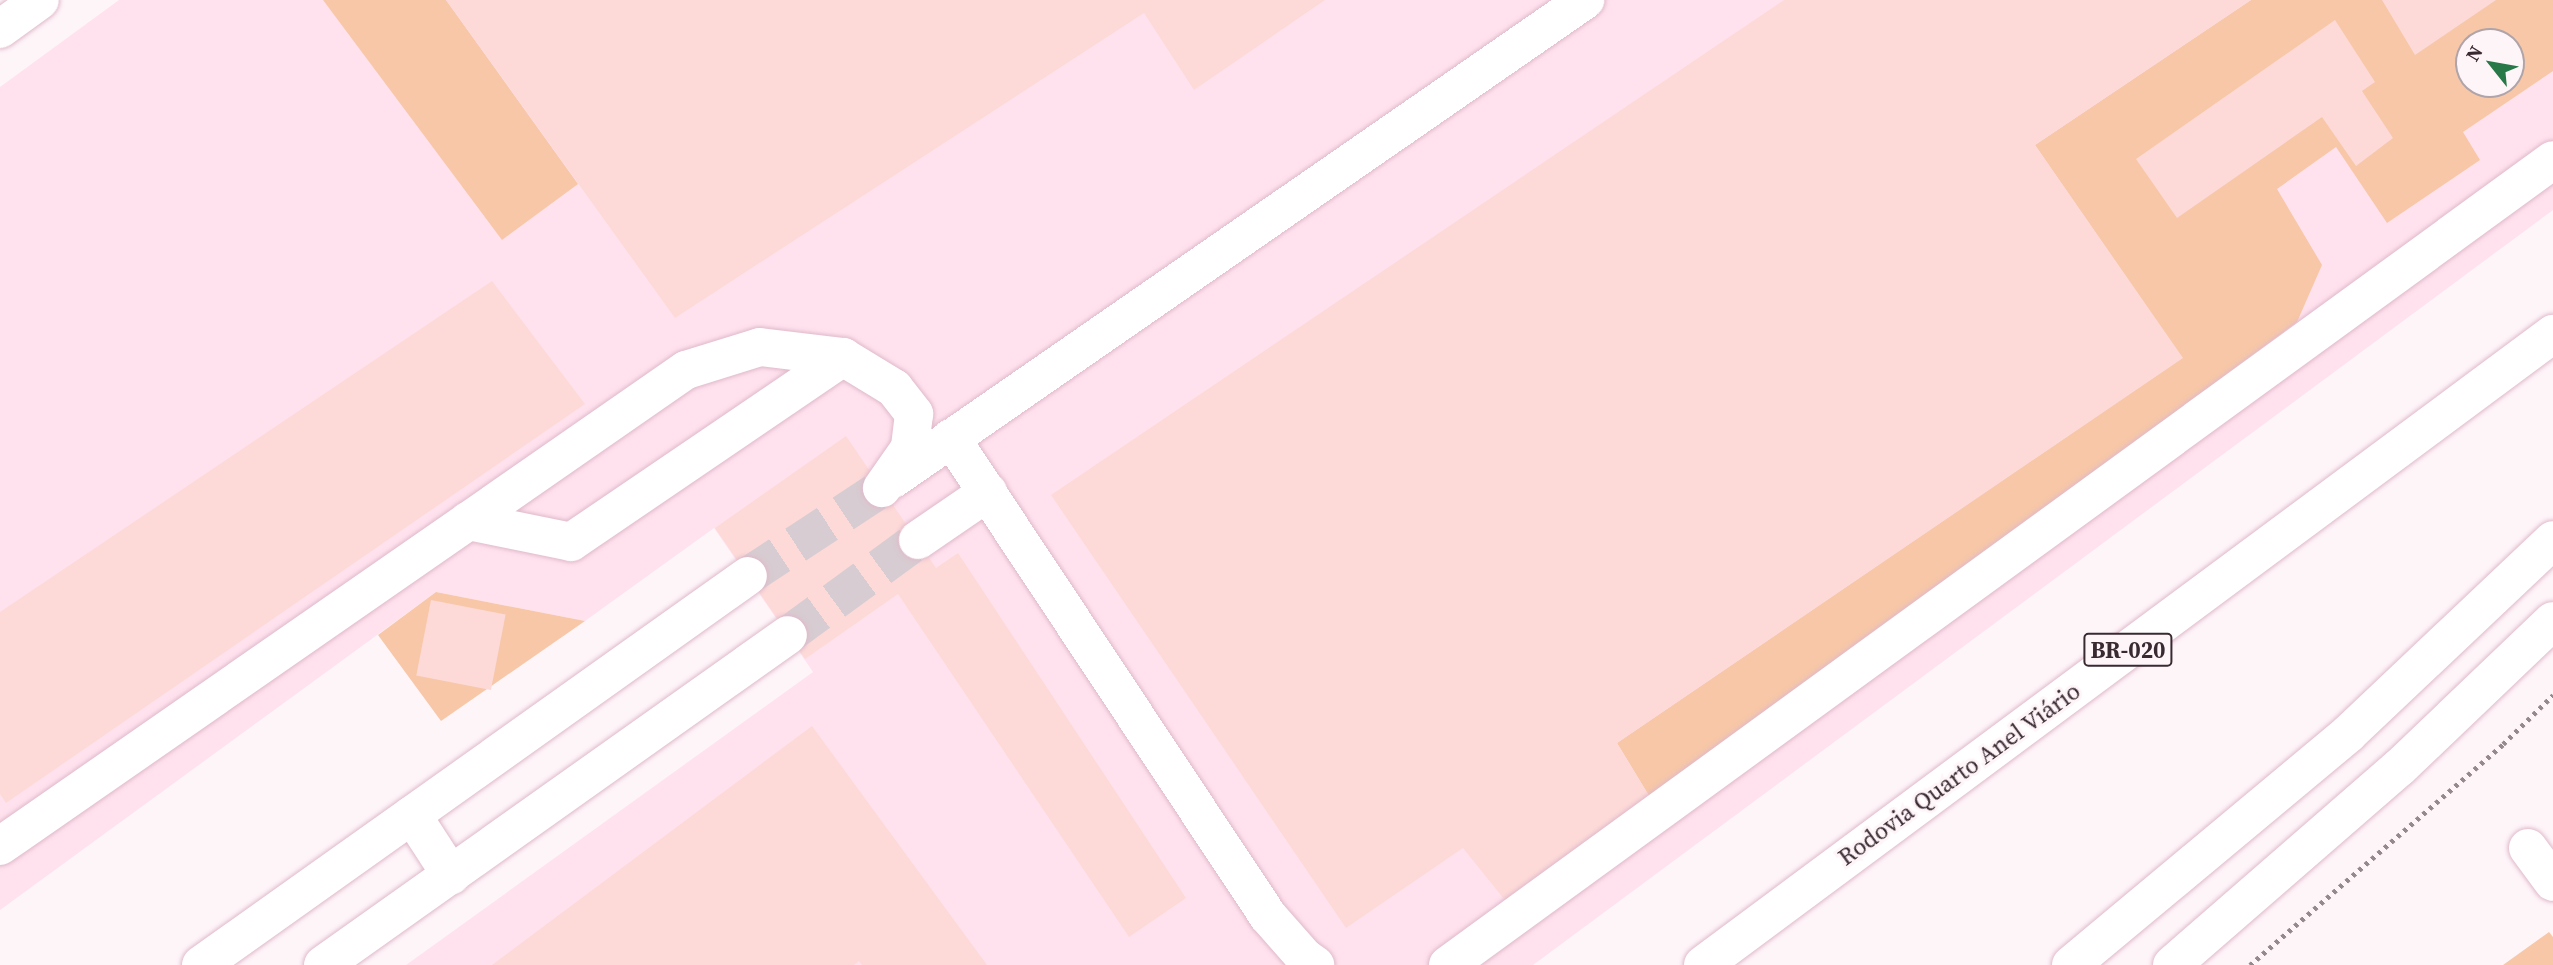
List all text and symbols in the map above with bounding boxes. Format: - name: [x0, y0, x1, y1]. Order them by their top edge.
- north arrow: [2455, 28, 2525, 98]
- text: N: [2459, 41, 2488, 66]
- road number: BR-020: [2082, 630, 2174, 670]
- street label: Rodovia Quarto Anel Viário: [1832, 676, 2086, 872]

